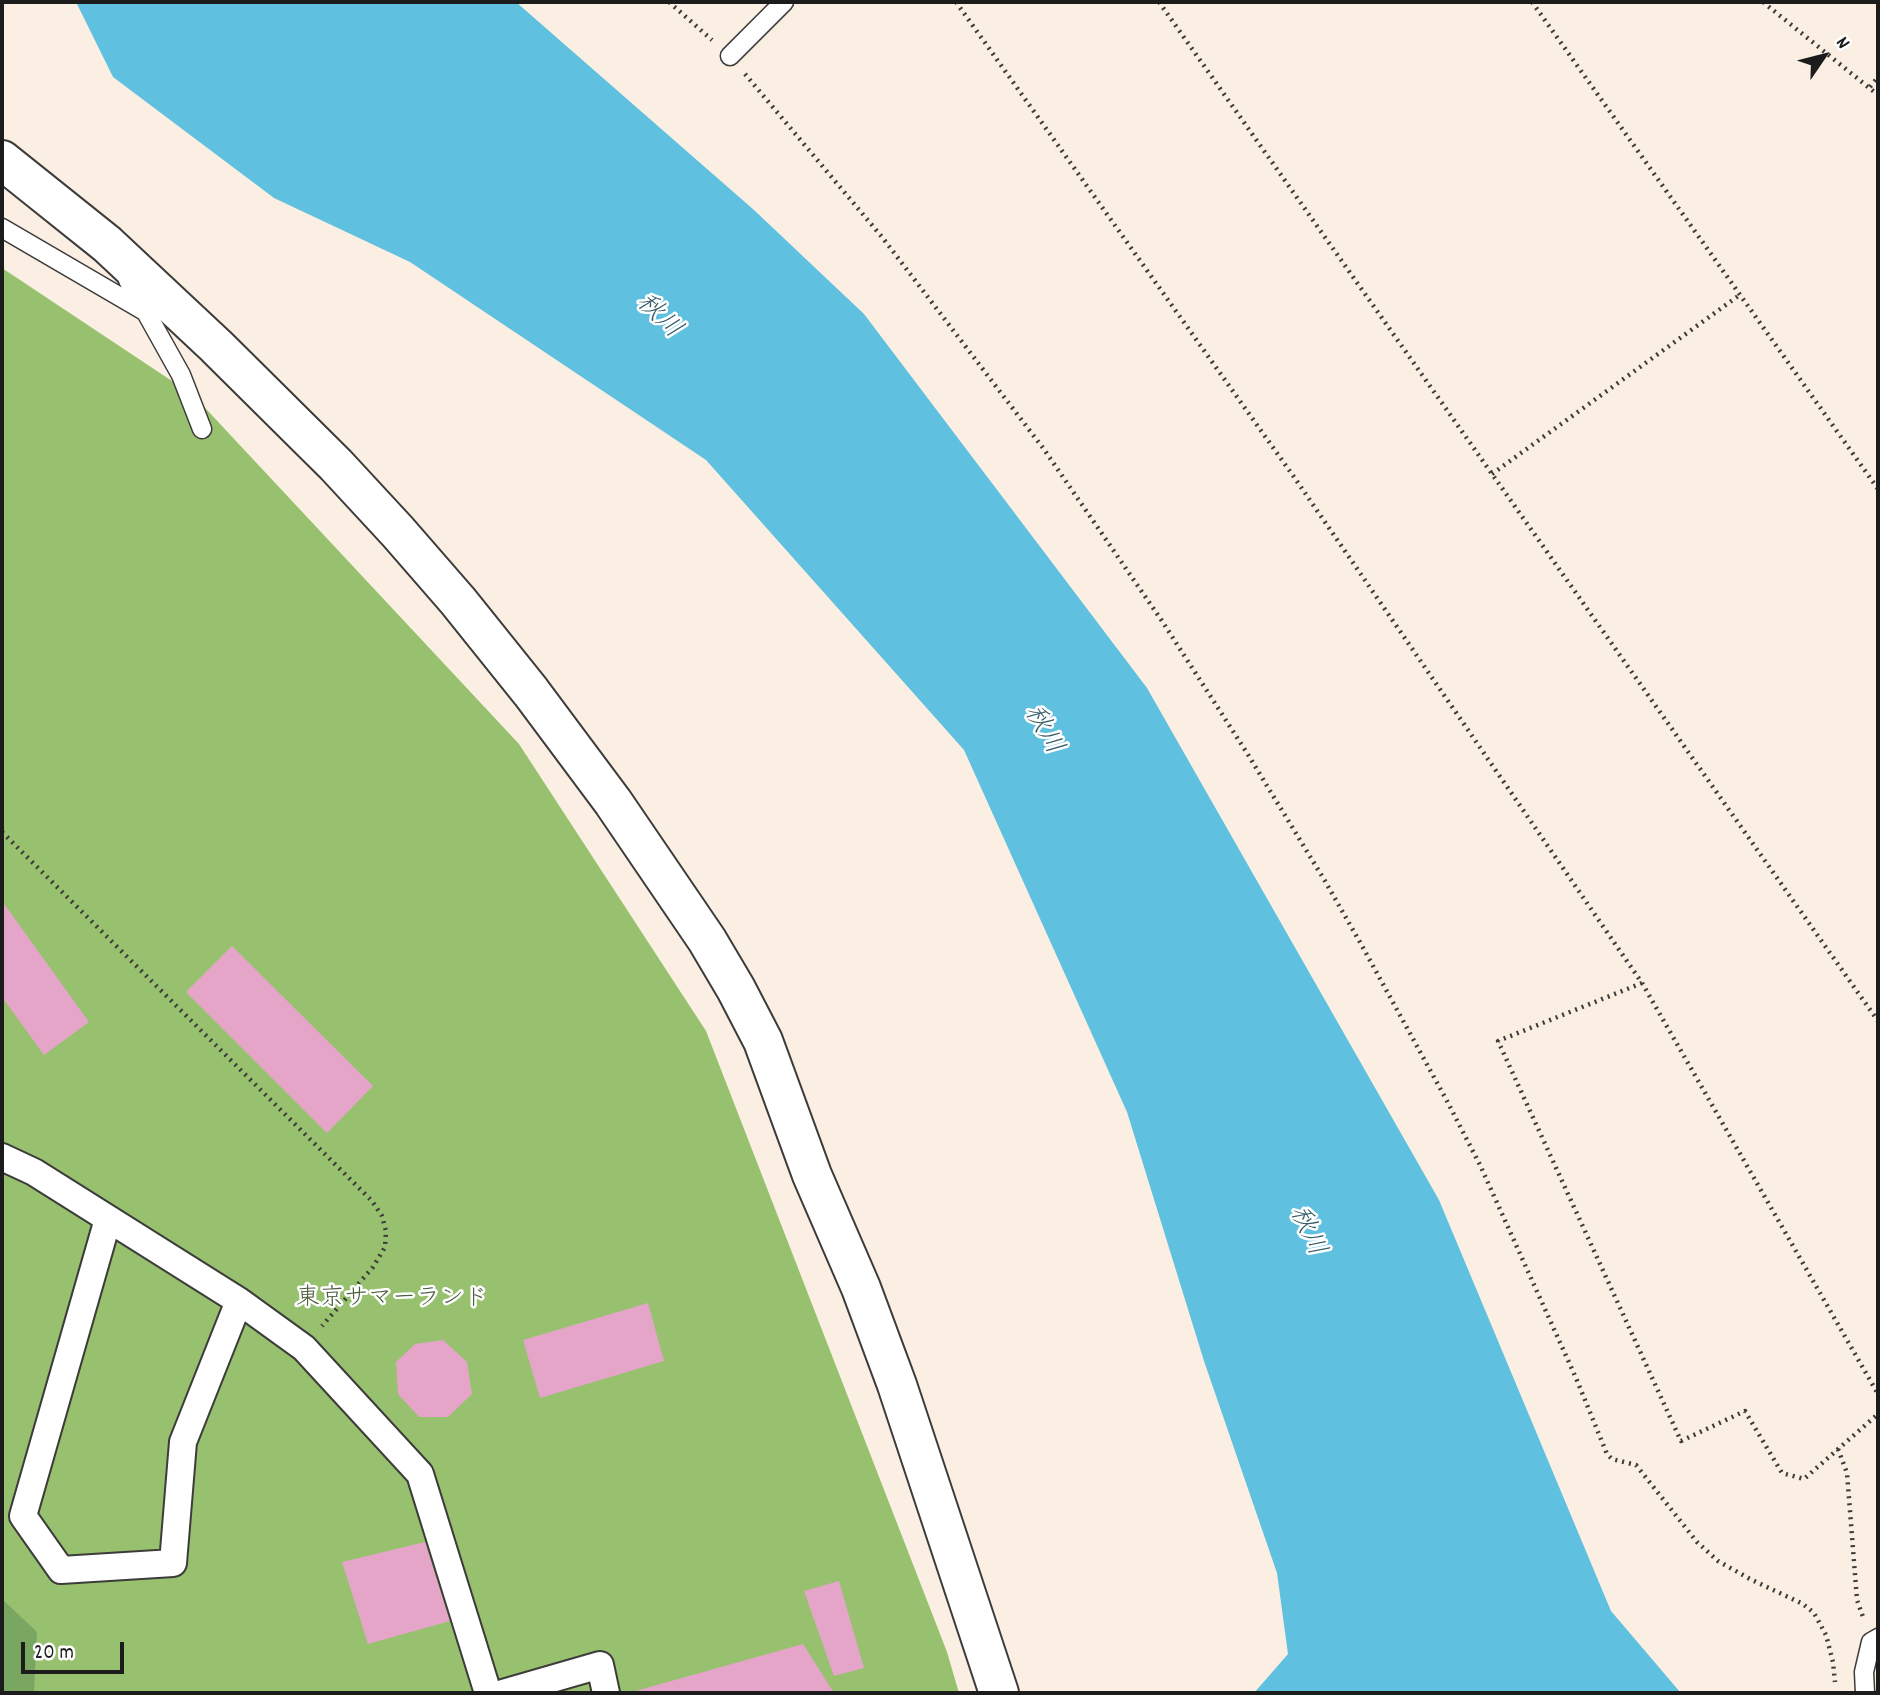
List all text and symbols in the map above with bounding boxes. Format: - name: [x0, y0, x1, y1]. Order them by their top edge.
- north arrow: [1789, 21, 1859, 91]
- text: N: [1828, 32, 1855, 55]
- water label: 秋川: [627, 289, 687, 347]
- water label: 秋川: [1014, 701, 1068, 761]
- water label: 秋川: [1280, 1202, 1330, 1262]
- park label: 東京サマーランド: [296, 1287, 488, 1315]
- scale bar: [24, 1628, 128, 1672]
- text: 20 m: [34, 1639, 74, 1669]

